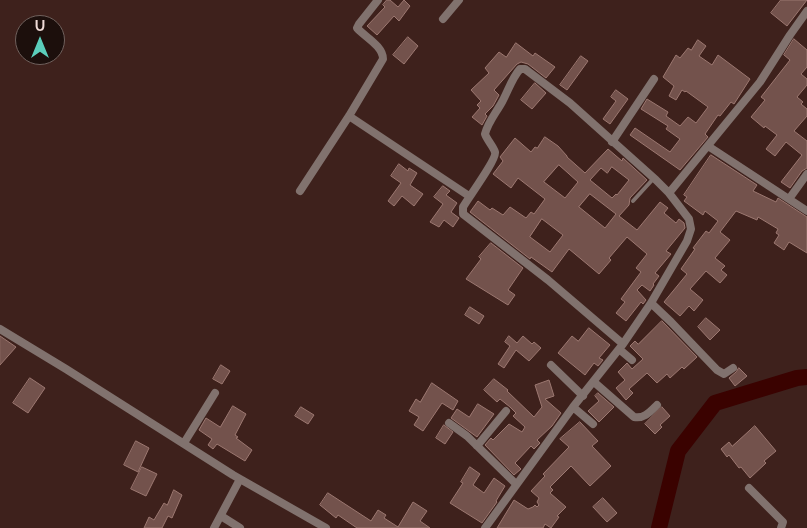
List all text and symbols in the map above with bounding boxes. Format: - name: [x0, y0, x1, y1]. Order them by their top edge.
- north arrow: [15, 15, 65, 65]
- text: U: [35, 18, 45, 34]

